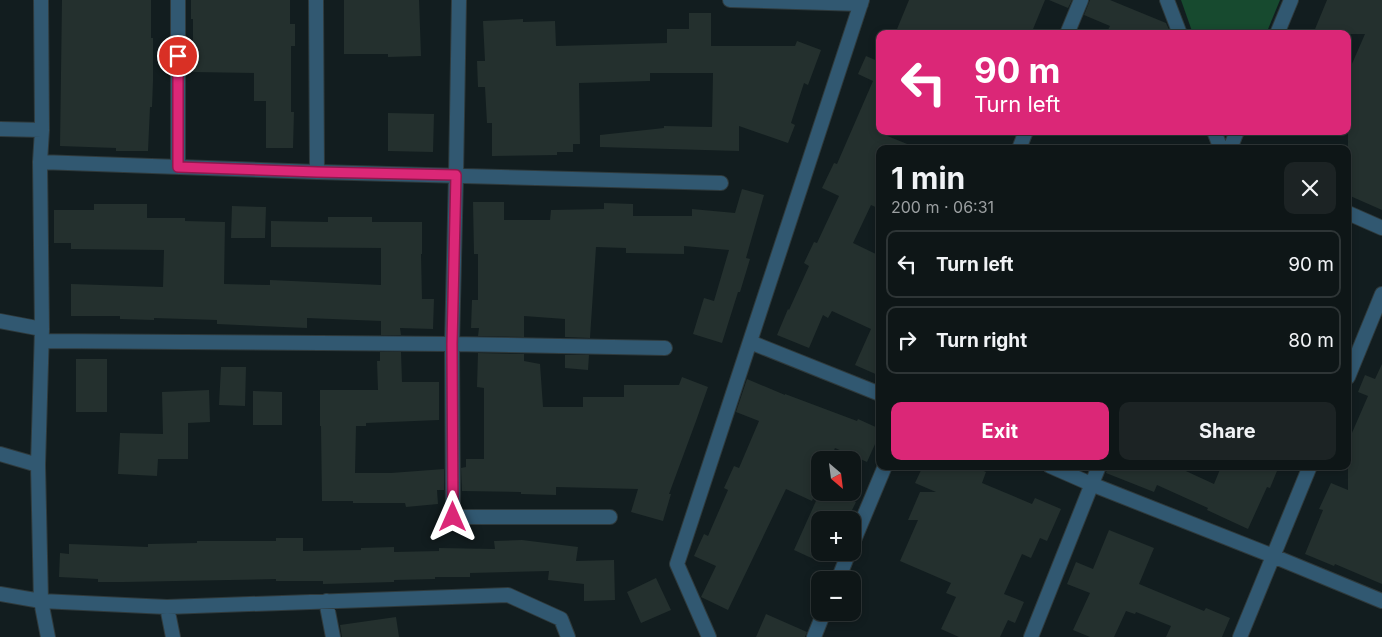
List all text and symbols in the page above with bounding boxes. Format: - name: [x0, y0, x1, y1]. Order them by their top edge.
- pin: [157, 35, 199, 77]
- icon: arrive: [164, 42, 192, 70]
- text: 90 m: [974, 49, 1061, 91]
- icon: left: [891, 50, 956, 115]
- text: Turn left: [974, 91, 1060, 117]
- text: 1 min: [891, 160, 965, 196]
- button: close: [1284, 162, 1336, 214]
- text: 200 m · 06:31: [891, 197, 994, 217]
- icon: left: [893, 250, 921, 278]
- text: Turn left: [936, 253, 1014, 276]
- text: 90 m: [1288, 253, 1334, 276]
- icon: right: [893, 326, 921, 354]
- text: Turn right: [936, 329, 1027, 352]
- text: 80 m: [1288, 329, 1334, 352]
- button: Exit: [891, 402, 1109, 460]
- button: Share: [1119, 402, 1336, 460]
- north arrow: [811, 451, 861, 501]
- map controls: [811, 451, 861, 621]
- position arrow: [426, 490, 478, 542]
- button: +: [811, 511, 861, 561]
- button: −: [811, 571, 861, 621]

